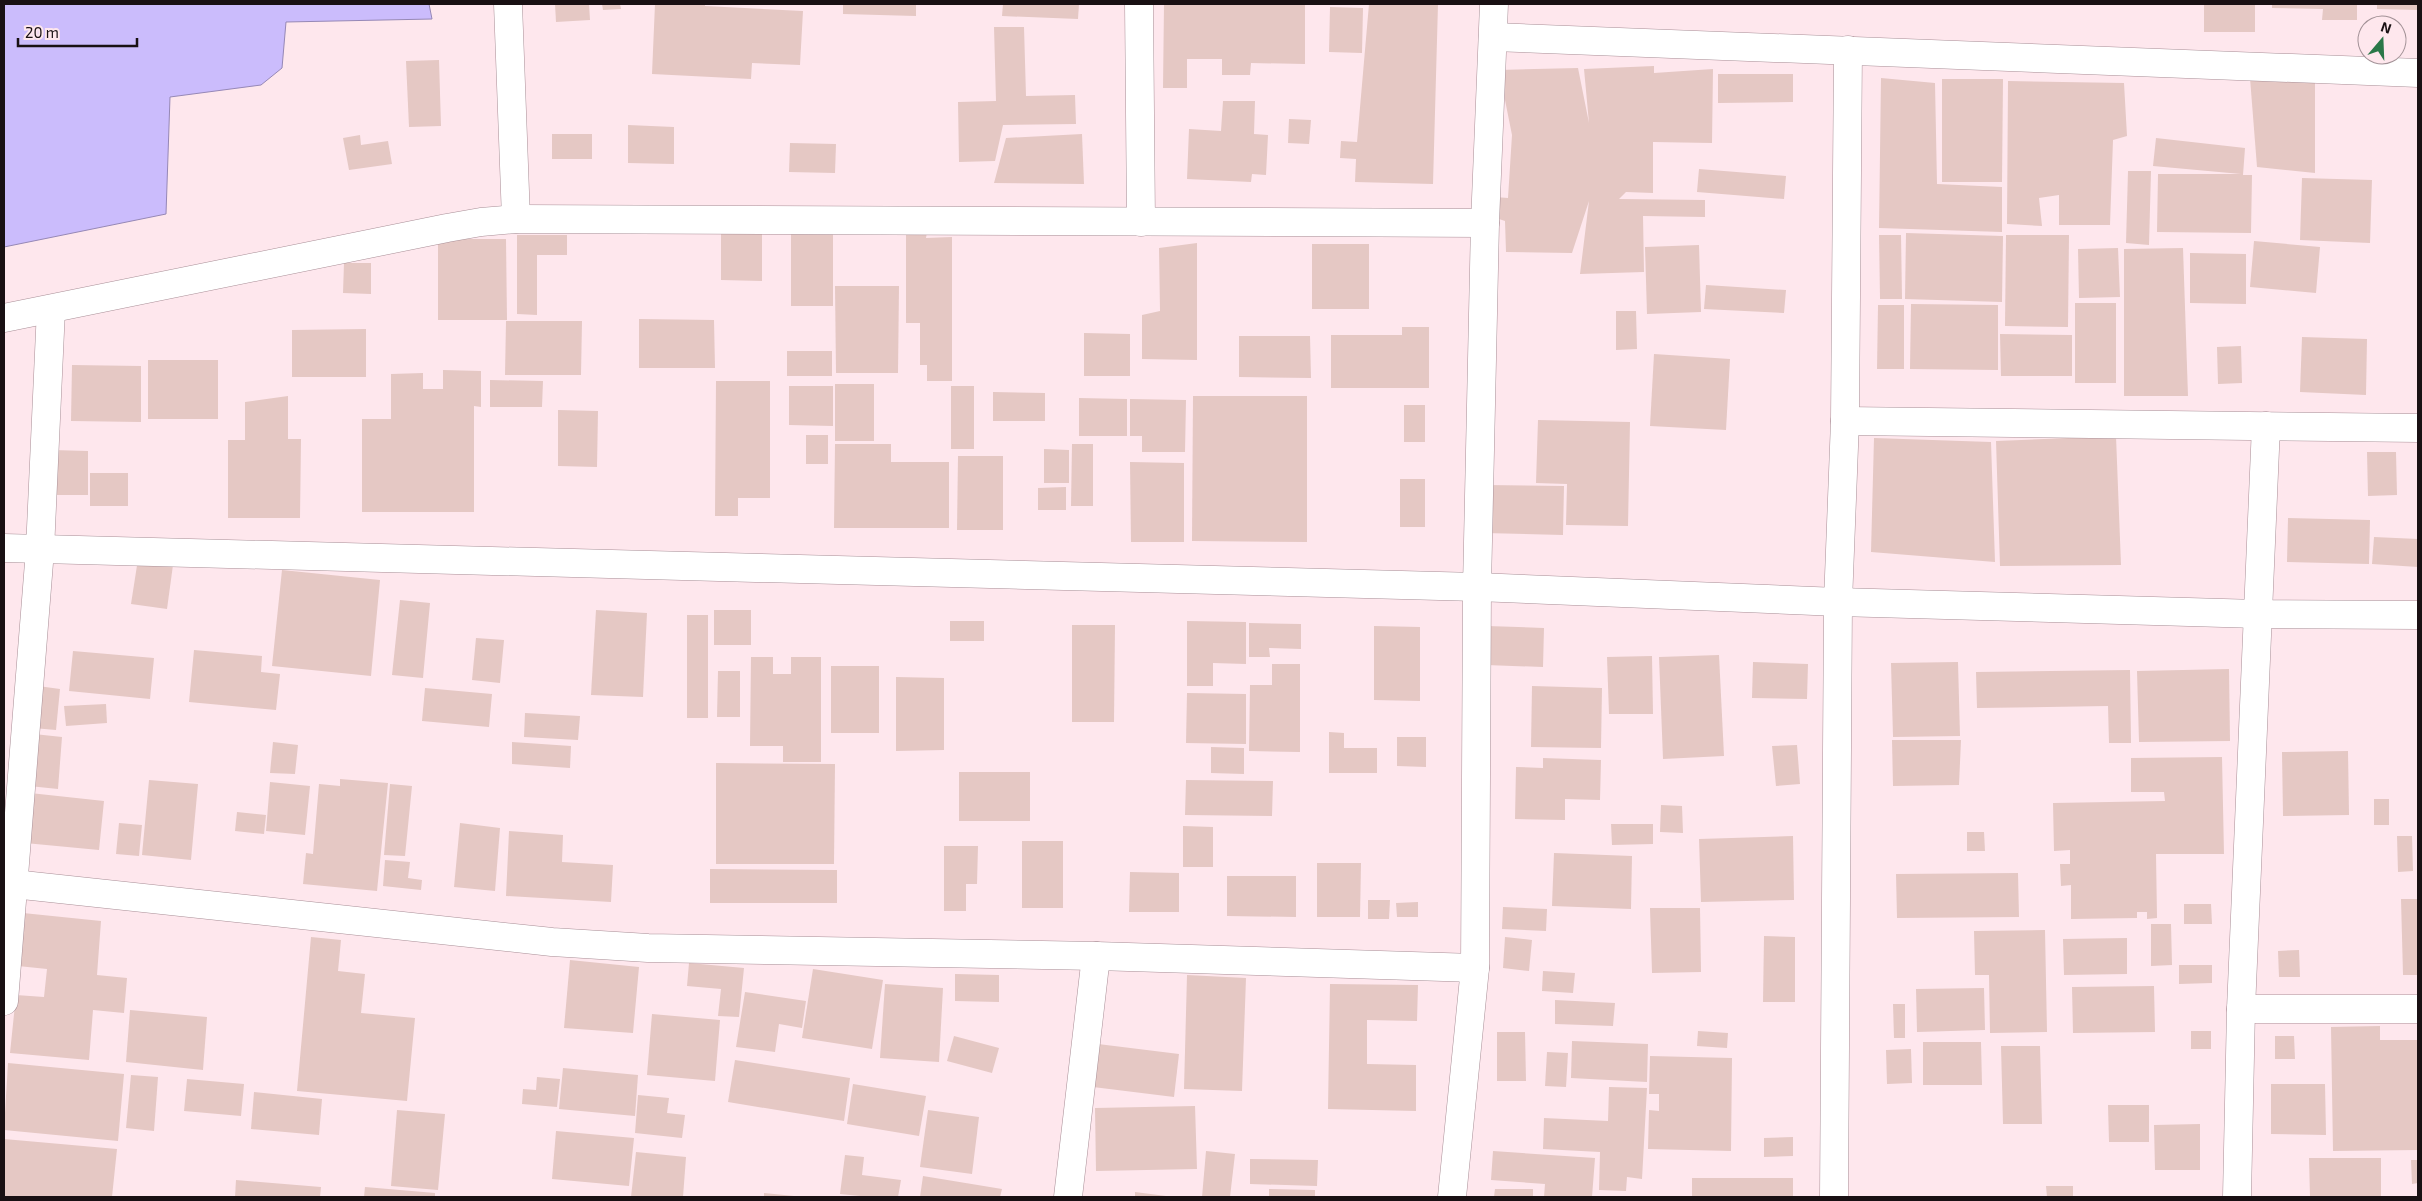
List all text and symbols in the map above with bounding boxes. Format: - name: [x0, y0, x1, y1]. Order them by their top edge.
- scale bar: [18, 15, 136, 47]
- north arrow: [2357, 15, 2407, 65]
- text: N: [2379, 18, 2394, 37]
- text: 20 m: [25, 23, 59, 41]

